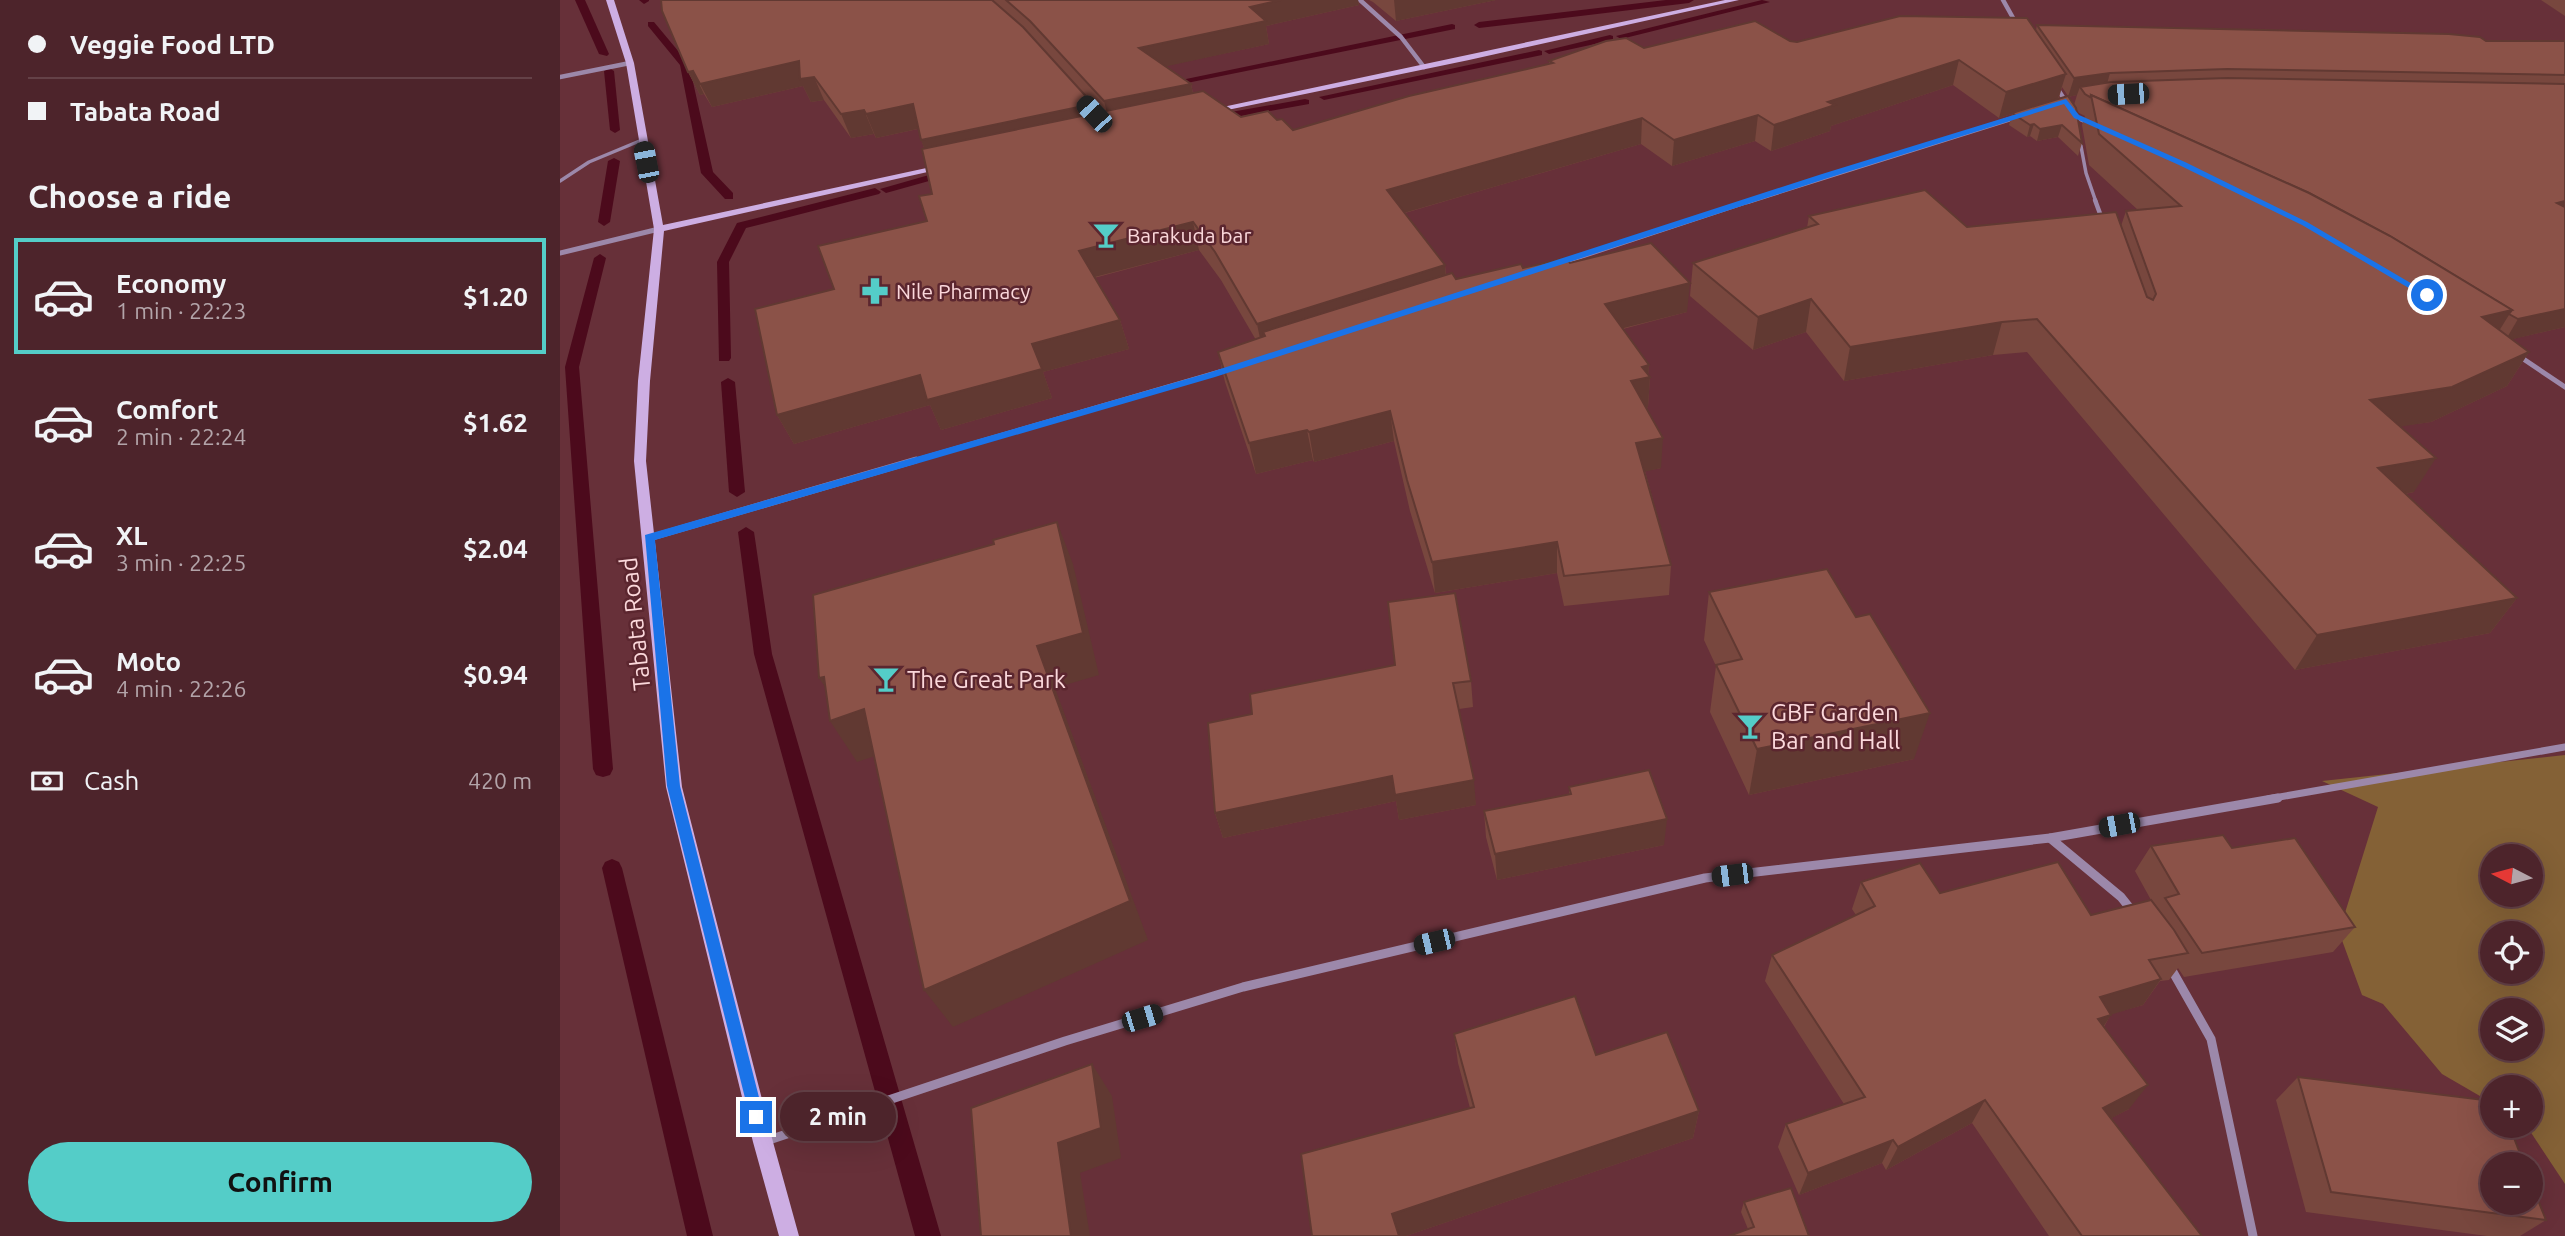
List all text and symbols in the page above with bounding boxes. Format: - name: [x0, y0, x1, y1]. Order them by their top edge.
- text: Veggie Food LTD: [70, 30, 275, 59]
- car: [2107, 82, 2150, 106]
- car: [1072, 91, 1117, 137]
- text: Tabata Road: [70, 97, 221, 126]
- car: [632, 139, 661, 185]
- text: Choose a ride: [28, 178, 231, 214]
- bar icon: Barakuda bar: [1091, 220, 1121, 250]
- place label: Barakuda bar: [1127, 223, 1251, 247]
- icon: car: [32, 265, 95, 328]
- text: Economy: [116, 269, 226, 298]
- pharmacy icon: Nile Pharmacy: [860, 276, 890, 306]
- place label: Nile Pharmacy: [896, 279, 1030, 303]
- route start: [2411, 279, 2443, 311]
- text: $1.20: [463, 282, 528, 311]
- text: 1 min · 22:23: [116, 298, 247, 323]
- icon: car: [32, 391, 95, 454]
- text: Comfort: [116, 395, 219, 424]
- text: $1.62: [463, 408, 528, 437]
- text: 2 min · 22:24: [116, 424, 247, 449]
- icon: car: [32, 517, 95, 580]
- text: XL: [116, 521, 147, 550]
- text: $2.04: [463, 534, 528, 563]
- text: 3 min · 22:25: [116, 550, 247, 575]
- street label: Tabata Road: [615, 556, 655, 692]
- icon: car: [32, 643, 95, 706]
- text: Moto: [116, 647, 181, 676]
- text: $0.94: [463, 660, 528, 689]
- bar icon: The Great Park: [871, 664, 901, 694]
- place label: The Great Park: [907, 666, 1066, 693]
- text: 4 min · 22:26: [116, 676, 247, 701]
- place label: GBF Garden Bar and Hall: [1771, 699, 1900, 754]
- bar icon: GBF Garden Bar and Hall: [1735, 711, 1765, 741]
- icon: cash: [28, 762, 66, 800]
- text: Cash: [84, 766, 139, 795]
- text: 420 m: [468, 768, 532, 793]
- car: [2097, 811, 2142, 839]
- north arrow: [2480, 844, 2543, 906]
- map controls: [2480, 844, 2543, 1215]
- car: [1710, 862, 1755, 888]
- button: locate: [2480, 921, 2543, 984]
- car: [1412, 927, 1457, 957]
- button: layers: [2480, 998, 2543, 1061]
- car: [1119, 1002, 1166, 1034]
- button: +: [2480, 1075, 2543, 1138]
- callout: 2 min: [780, 1092, 896, 1142]
- route end: [740, 1101, 772, 1133]
- text: 2 min: [809, 1104, 867, 1129]
- button: Confirm: [28, 1142, 532, 1222]
- button: −: [2480, 1152, 2543, 1215]

